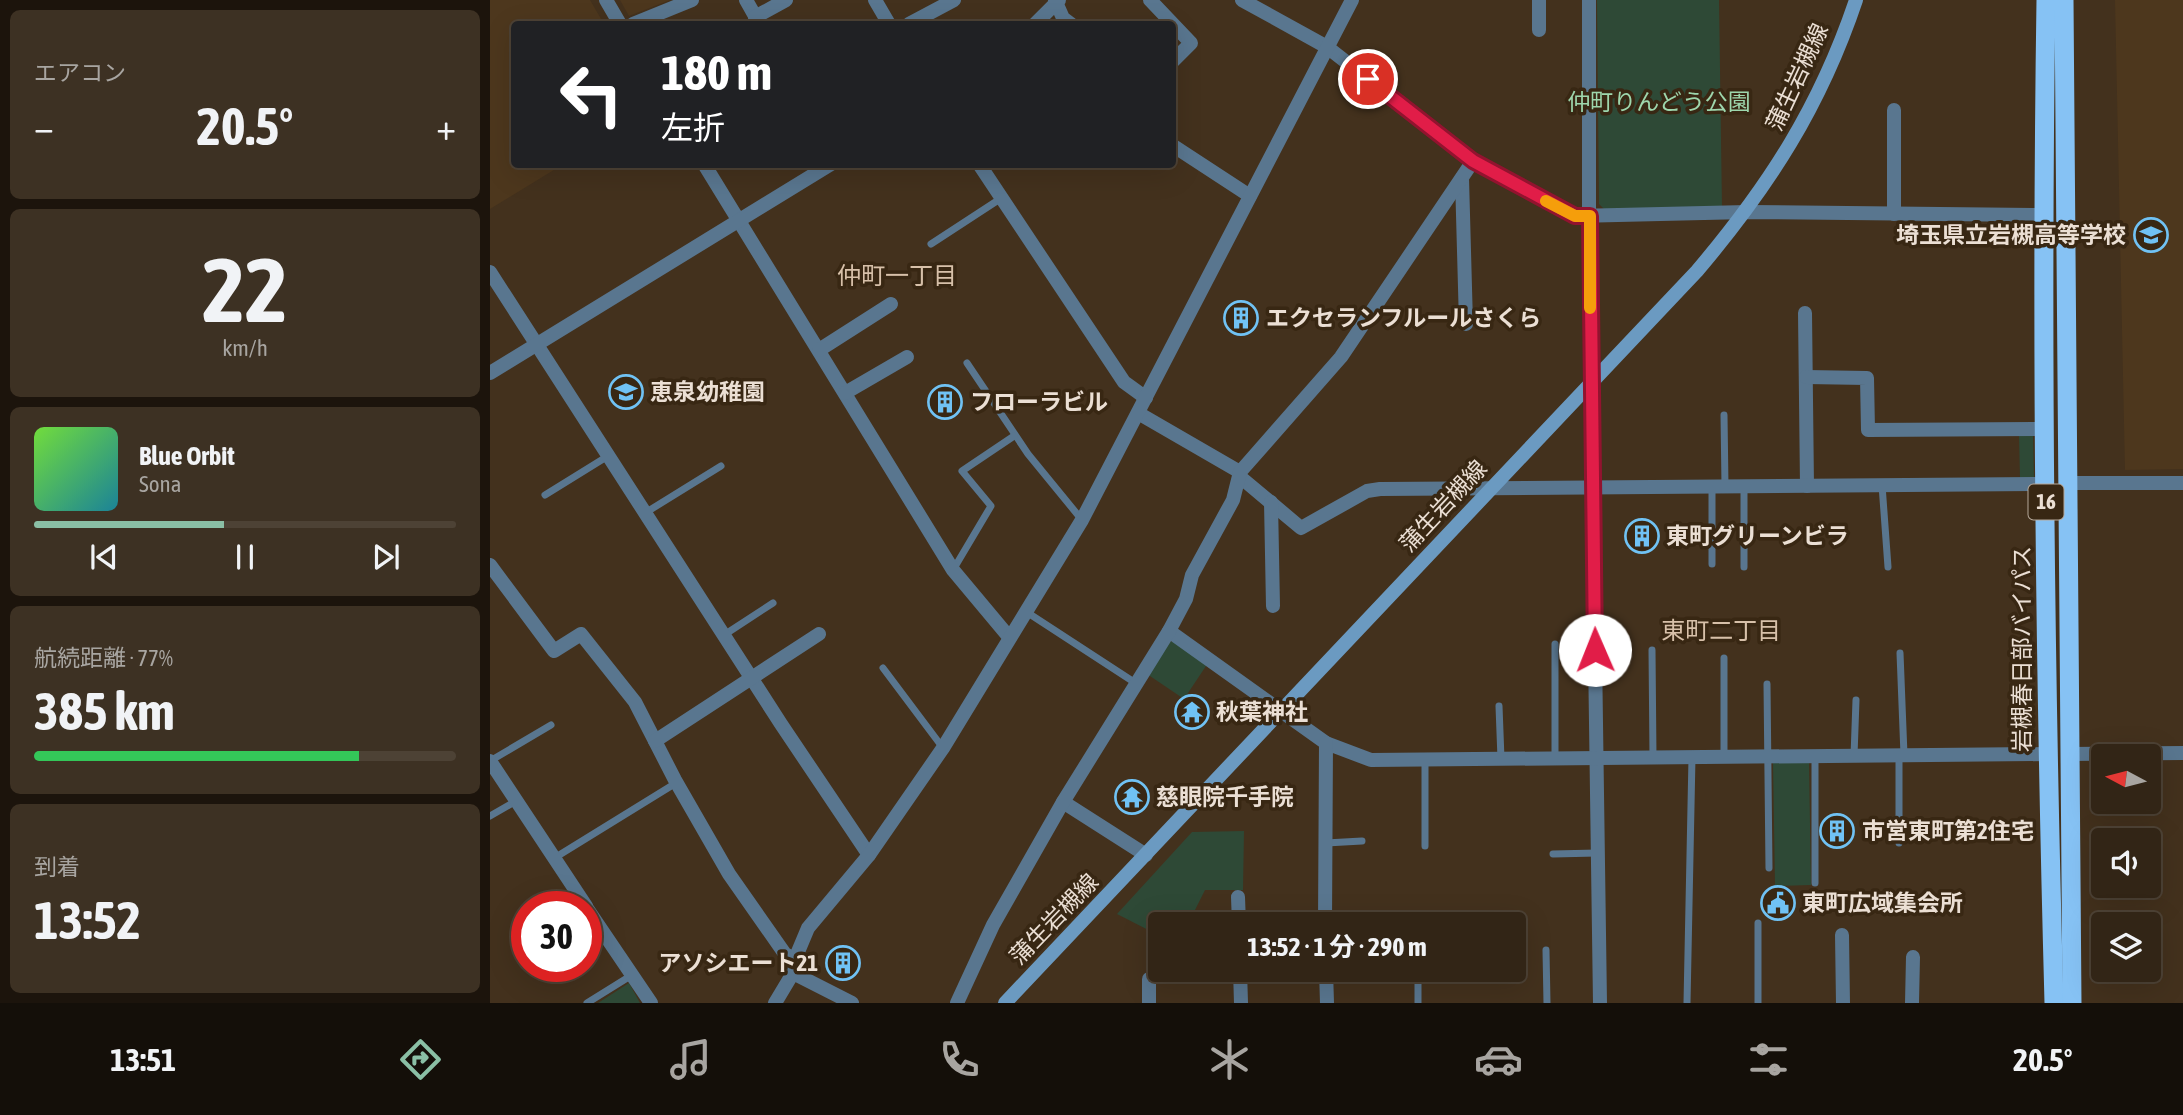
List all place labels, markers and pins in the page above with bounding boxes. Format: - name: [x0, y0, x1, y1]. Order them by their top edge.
- pin: [1338, 49, 1398, 109]
- school or university icon: 埼玉県立岩槻高等学校: [2132, 216, 2170, 254]
- place label: 埼玉県立岩槻高等学校: [1896, 222, 2126, 248]
- building icon: エクセランフルールさくら: [1222, 299, 1260, 337]
- place label: エクセランフルールさくら: [1266, 305, 1541, 331]
- school or university icon: 恵泉幼稚園: [607, 373, 645, 411]
- place label: 恵泉幼稚園: [650, 379, 765, 405]
- building icon: フローラビル: [926, 383, 964, 421]
- place label: フローラビル: [970, 389, 1108, 415]
- building icon: 東町グリーンビラ: [1623, 517, 1661, 555]
- place label: 東町グリーンビラ: [1666, 523, 1849, 549]
- temple icon: 秋葉神社: [1173, 693, 1211, 731]
- place label: 秋葉神社: [1216, 699, 1308, 725]
- temple icon: 慈眼院千手院: [1113, 778, 1151, 816]
- place label: 慈眼院千手院: [1156, 784, 1294, 810]
- building icon: 市営東町第2住宅: [1818, 812, 1856, 850]
- place label: 市営東町第2住宅: [1862, 818, 2034, 844]
- public building icon: 東町広域集会所: [1759, 884, 1797, 922]
- place label: 東町広域集会所: [1802, 890, 1963, 916]
- building icon: アソシエート21: [824, 944, 862, 982]
- place label: アソシエート21: [658, 950, 818, 976]

